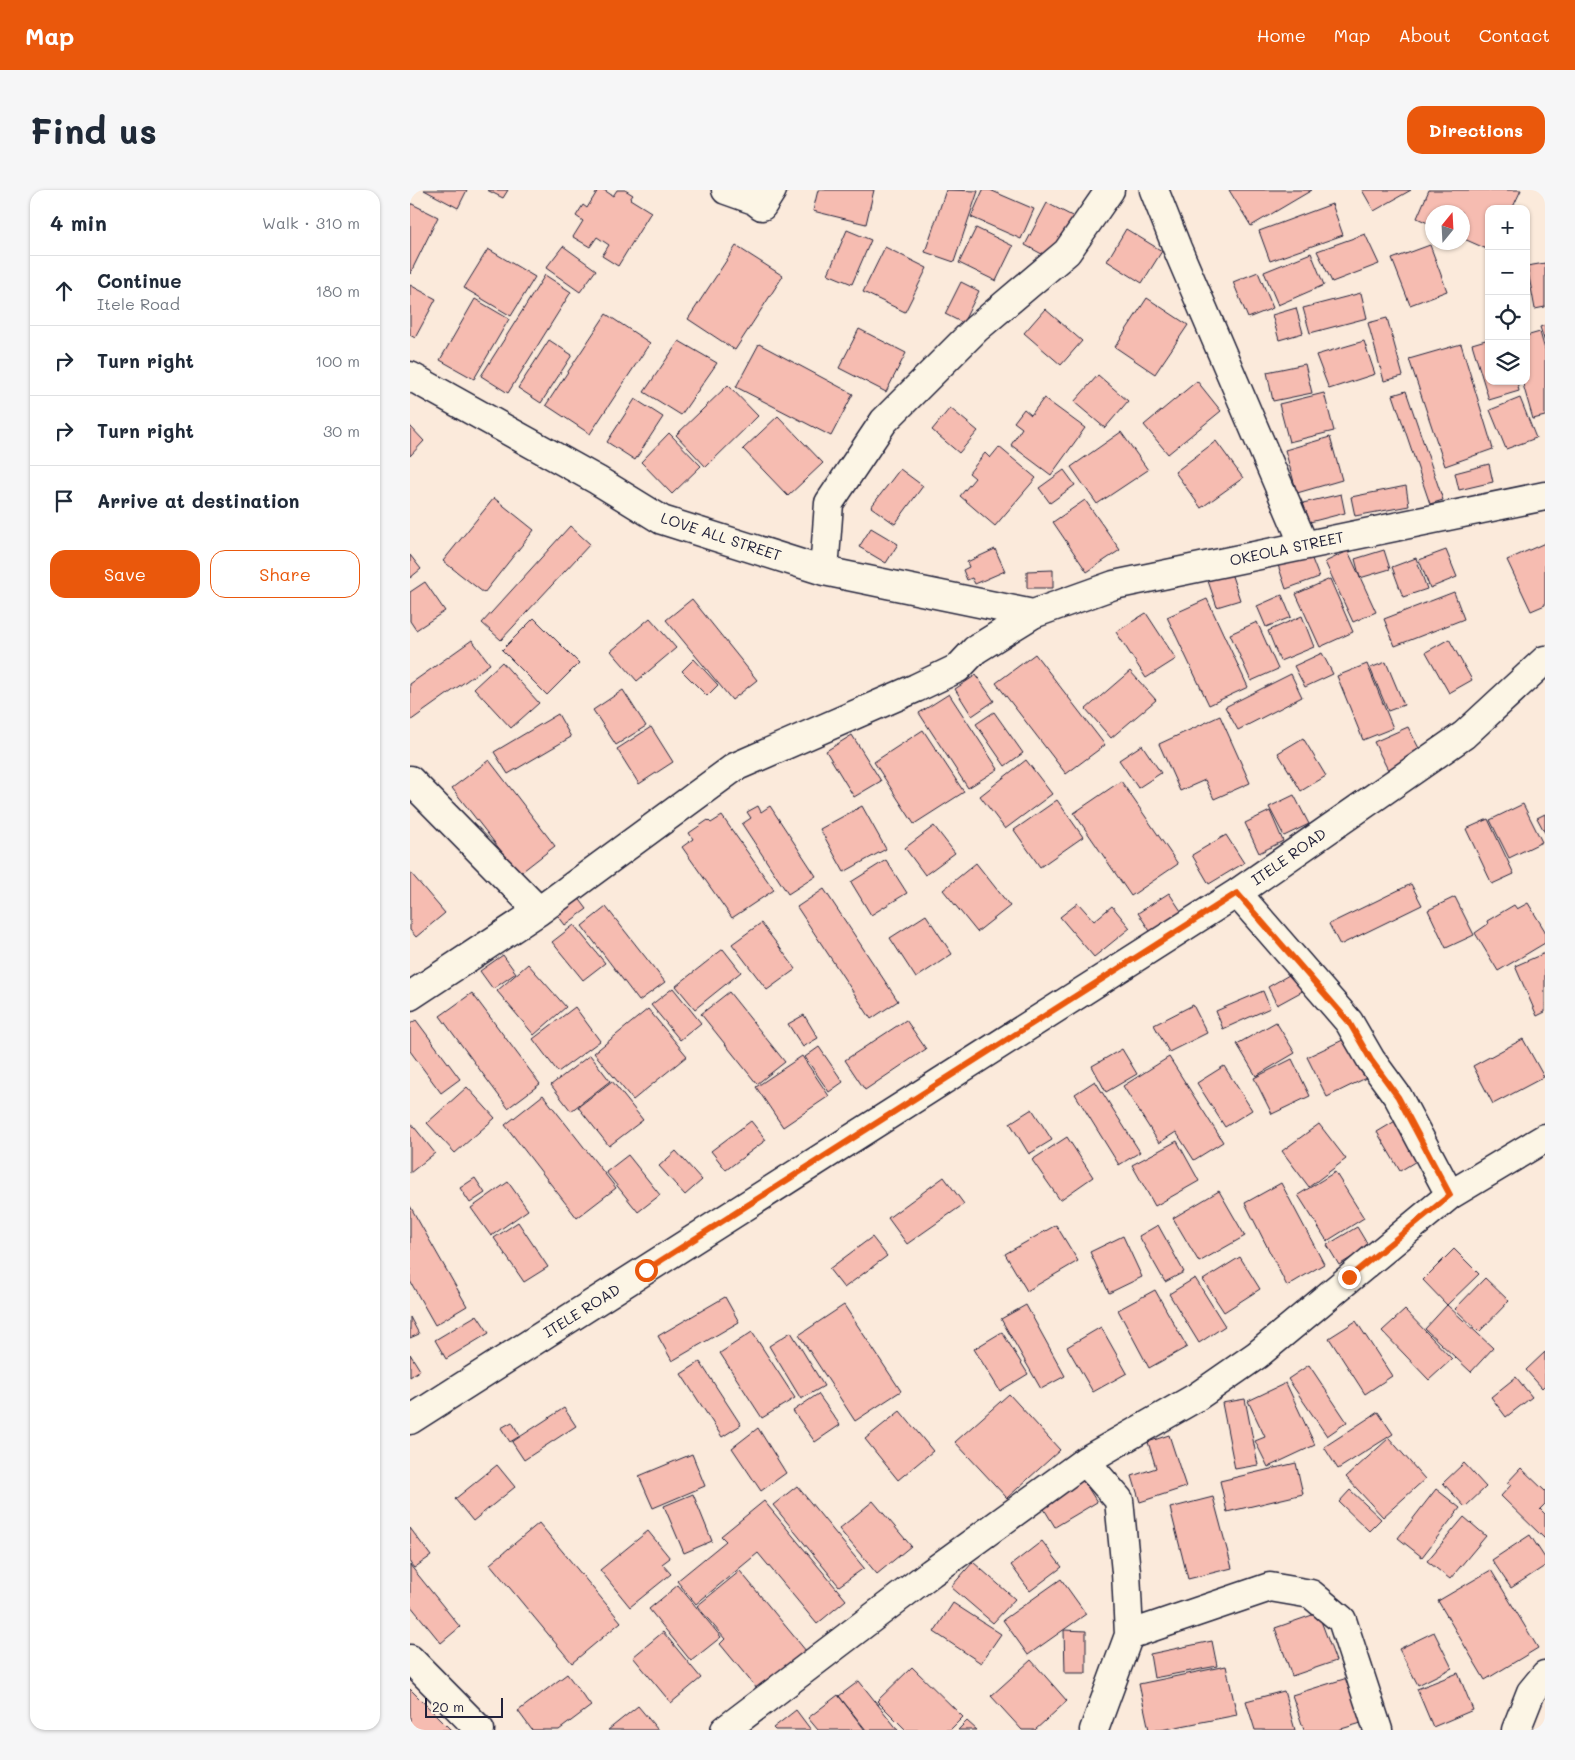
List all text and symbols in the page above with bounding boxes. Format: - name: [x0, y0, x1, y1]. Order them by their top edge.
- text: Map: [25, 20, 74, 51]
- text: Home: [1257, 23, 1306, 47]
- text: Map: [1334, 23, 1370, 47]
- text: About: [1398, 23, 1451, 47]
- text: Contact: [1479, 23, 1550, 47]
- button: Directions: [1407, 106, 1545, 154]
- text: Find us: [30, 107, 157, 153]
- north arrow: [1425, 205, 1470, 250]
- map controls: [1485, 205, 1530, 385]
- button: +: [1485, 205, 1530, 250]
- text: 4 min: [50, 209, 107, 236]
- text: Walk · 310 m: [262, 212, 360, 233]
- button: −: [1485, 250, 1530, 295]
- text: Continue: [97, 268, 182, 293]
- icon: ahead: [50, 277, 78, 305]
- text: 180 m: [315, 280, 360, 301]
- text: Itele Road: [97, 293, 180, 314]
- button: locate: [1485, 295, 1530, 340]
- button: layers: [1485, 340, 1530, 385]
- icon: right: [50, 347, 78, 375]
- text: Turn right: [97, 348, 194, 373]
- text: 100 m: [315, 350, 360, 371]
- icon: right: [50, 417, 78, 445]
- text: Turn right: [97, 418, 194, 443]
- text: 30 m: [323, 420, 360, 441]
- icon: arrive: [50, 487, 78, 515]
- text: Arrive at destination: [97, 488, 300, 513]
- street label: LOVE ALL STREET: [658, 507, 784, 565]
- street label: OKEOLA STREET: [1228, 526, 1346, 570]
- button: Save: [50, 550, 200, 598]
- button: Share: [210, 550, 360, 598]
- street label: ITELE ROAD: [1247, 823, 1330, 889]
- route start: [635, 1259, 658, 1282]
- route end: [1338, 1266, 1361, 1289]
- street label: ITELE ROAD: [539, 1279, 624, 1342]
- scale bar: [425, 1695, 502, 1718]
- text: 20 m: [432, 1697, 464, 1716]

